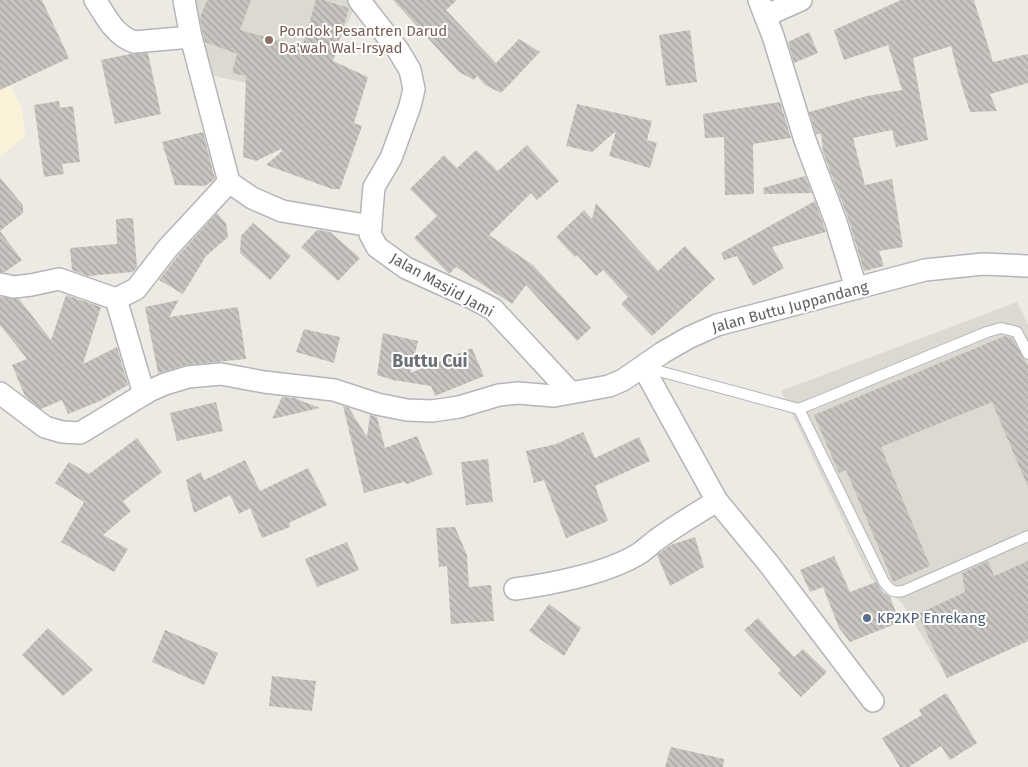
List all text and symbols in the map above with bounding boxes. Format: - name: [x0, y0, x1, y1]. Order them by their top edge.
- place label: Pondok Pesantren Darud Da'wah Wal-Irsyad: [279, 22, 447, 57]
- marker: Pondok Pesantren Darud Da'wah Wal-Irsyad: [263, 34, 275, 46]
- street label: Jalan Masjid Jami: [387, 249, 497, 321]
- street label: Jalan Buttu Juppandang: [710, 277, 870, 337]
- district label: Buttu Cui: [392, 350, 468, 372]
- place label: KP2KP Enrekang: [877, 609, 986, 627]
- marker: KP2KP Enrekang: [861, 612, 873, 624]

